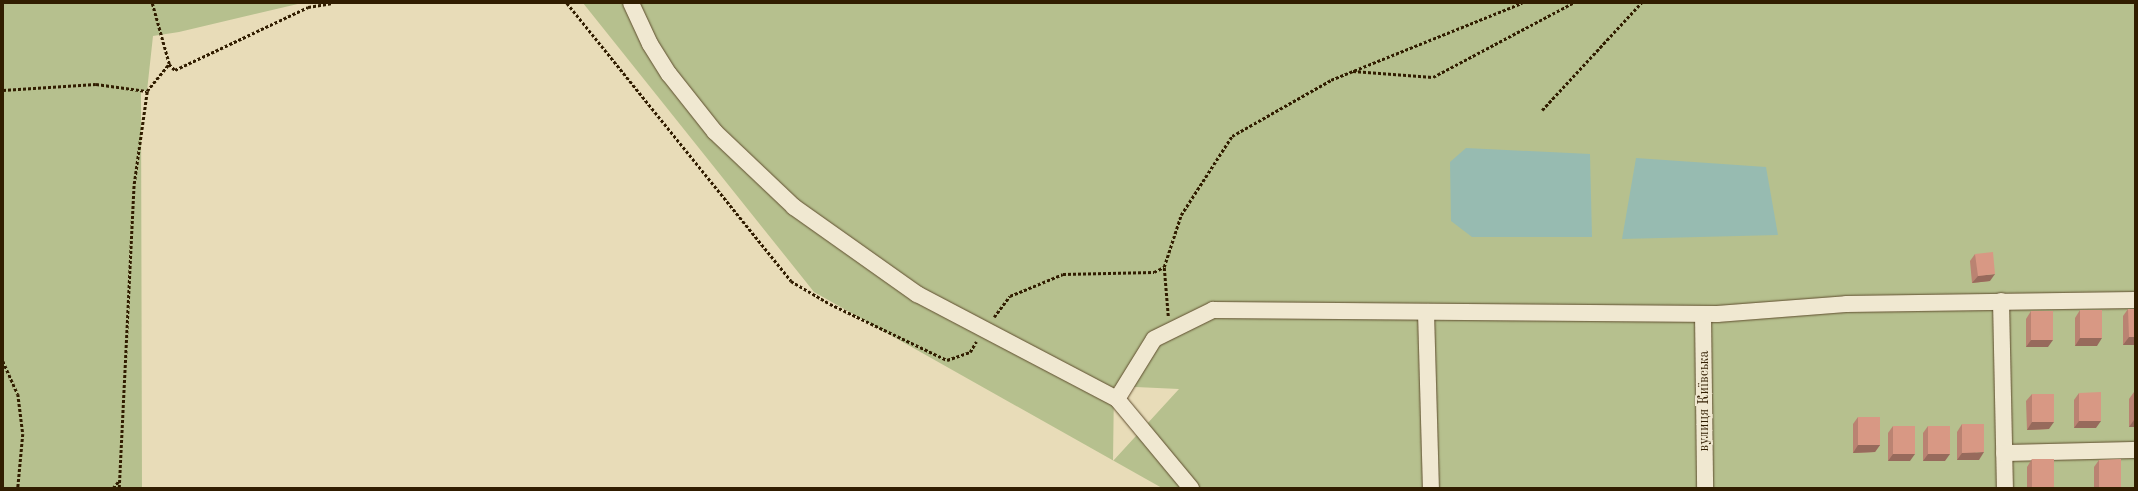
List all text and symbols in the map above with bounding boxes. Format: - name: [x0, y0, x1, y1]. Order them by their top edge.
- street label: вулиця Київська: [1696, 350, 1712, 452]

